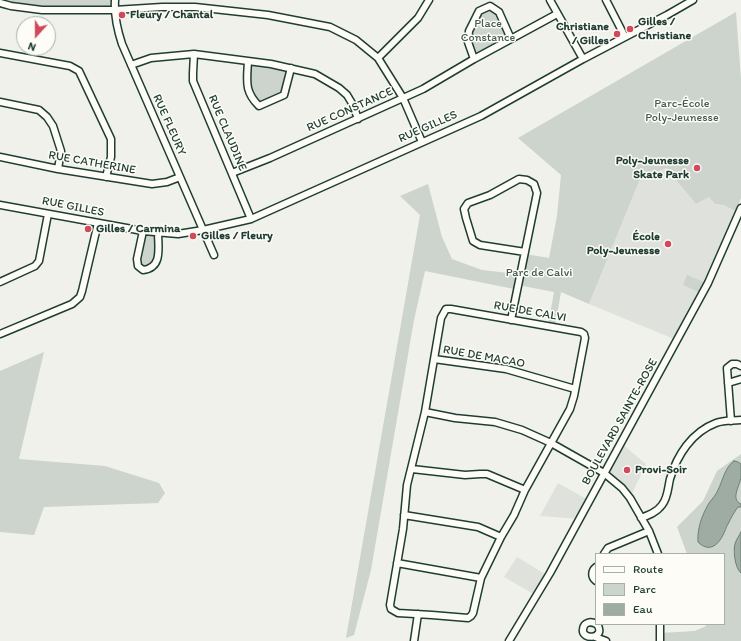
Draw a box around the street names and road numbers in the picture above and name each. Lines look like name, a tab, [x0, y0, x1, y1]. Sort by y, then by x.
street label: RUE CONSTANCE	[305, 85, 395, 135]
street label: RUE FLEURY	[149, 92, 189, 158]
street label: RUE CLAUDINE	[205, 93, 249, 173]
street label: RUE GILLES	[396, 108, 460, 146]
street label: RUE CATHERINE	[47, 148, 137, 178]
street label: RUE GILLES	[41, 194, 105, 220]
street label: RUE DE CALVI	[493, 299, 567, 325]
street label: RUE DE MACAO	[442, 343, 526, 371]
street label: BOULEVARD SAINTE-ROSE	[579, 356, 661, 488]

